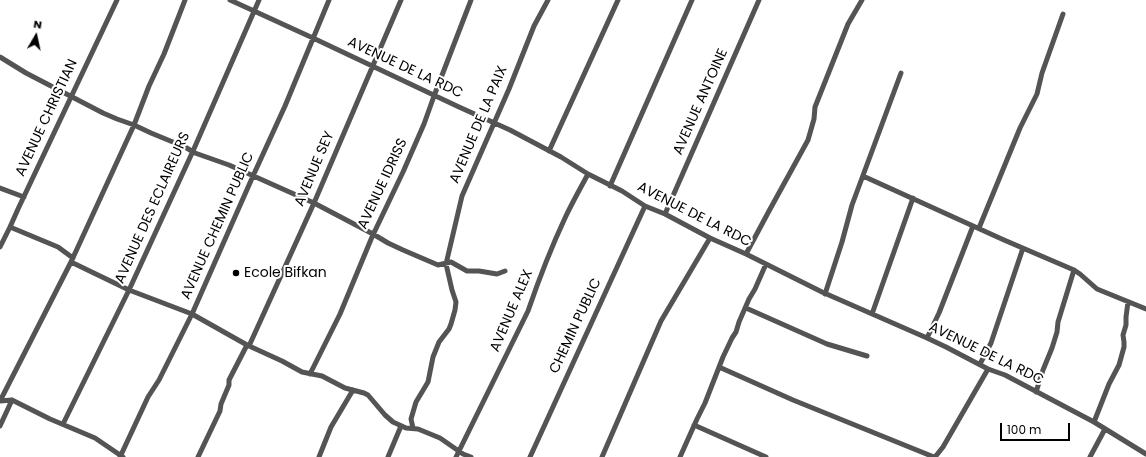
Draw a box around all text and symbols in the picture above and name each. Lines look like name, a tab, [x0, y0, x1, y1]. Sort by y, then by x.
north arrow	[16, 16, 56, 56]
text: N	[33, 16, 43, 33]
street label: AVENUE DE LA RDC	[345, 34, 465, 102]
street label: AVENUE ANTOINE	[670, 46, 732, 158]
street label: AVENUE CHRISTIAN	[12, 57, 82, 179]
street label: AVENUE DE LA PAIX	[447, 64, 511, 186]
street label: AVENUE SEY	[292, 129, 338, 209]
street label: AVENUE DES ECLAIREURS	[112, 130, 194, 286]
street label: AVENUE IDRISS	[355, 136, 411, 232]
street label: AVENUE CHEMIN PUBLIC	[178, 150, 258, 302]
street label: AVENUE DE LA RDC	[634, 179, 754, 251]
place label: Ecole Bifkan	[244, 265, 327, 281]
street label: AVENUE ALEX	[487, 267, 537, 355]
marker: Ecole Bifkan	[231, 268, 241, 278]
street label: CHEMIN PUBLIC	[547, 276, 605, 376]
street label: AVENUE DE LA RDC	[926, 319, 1046, 389]
scale bar	[1002, 415, 1072, 441]
text: 100 m	[1007, 421, 1041, 438]

